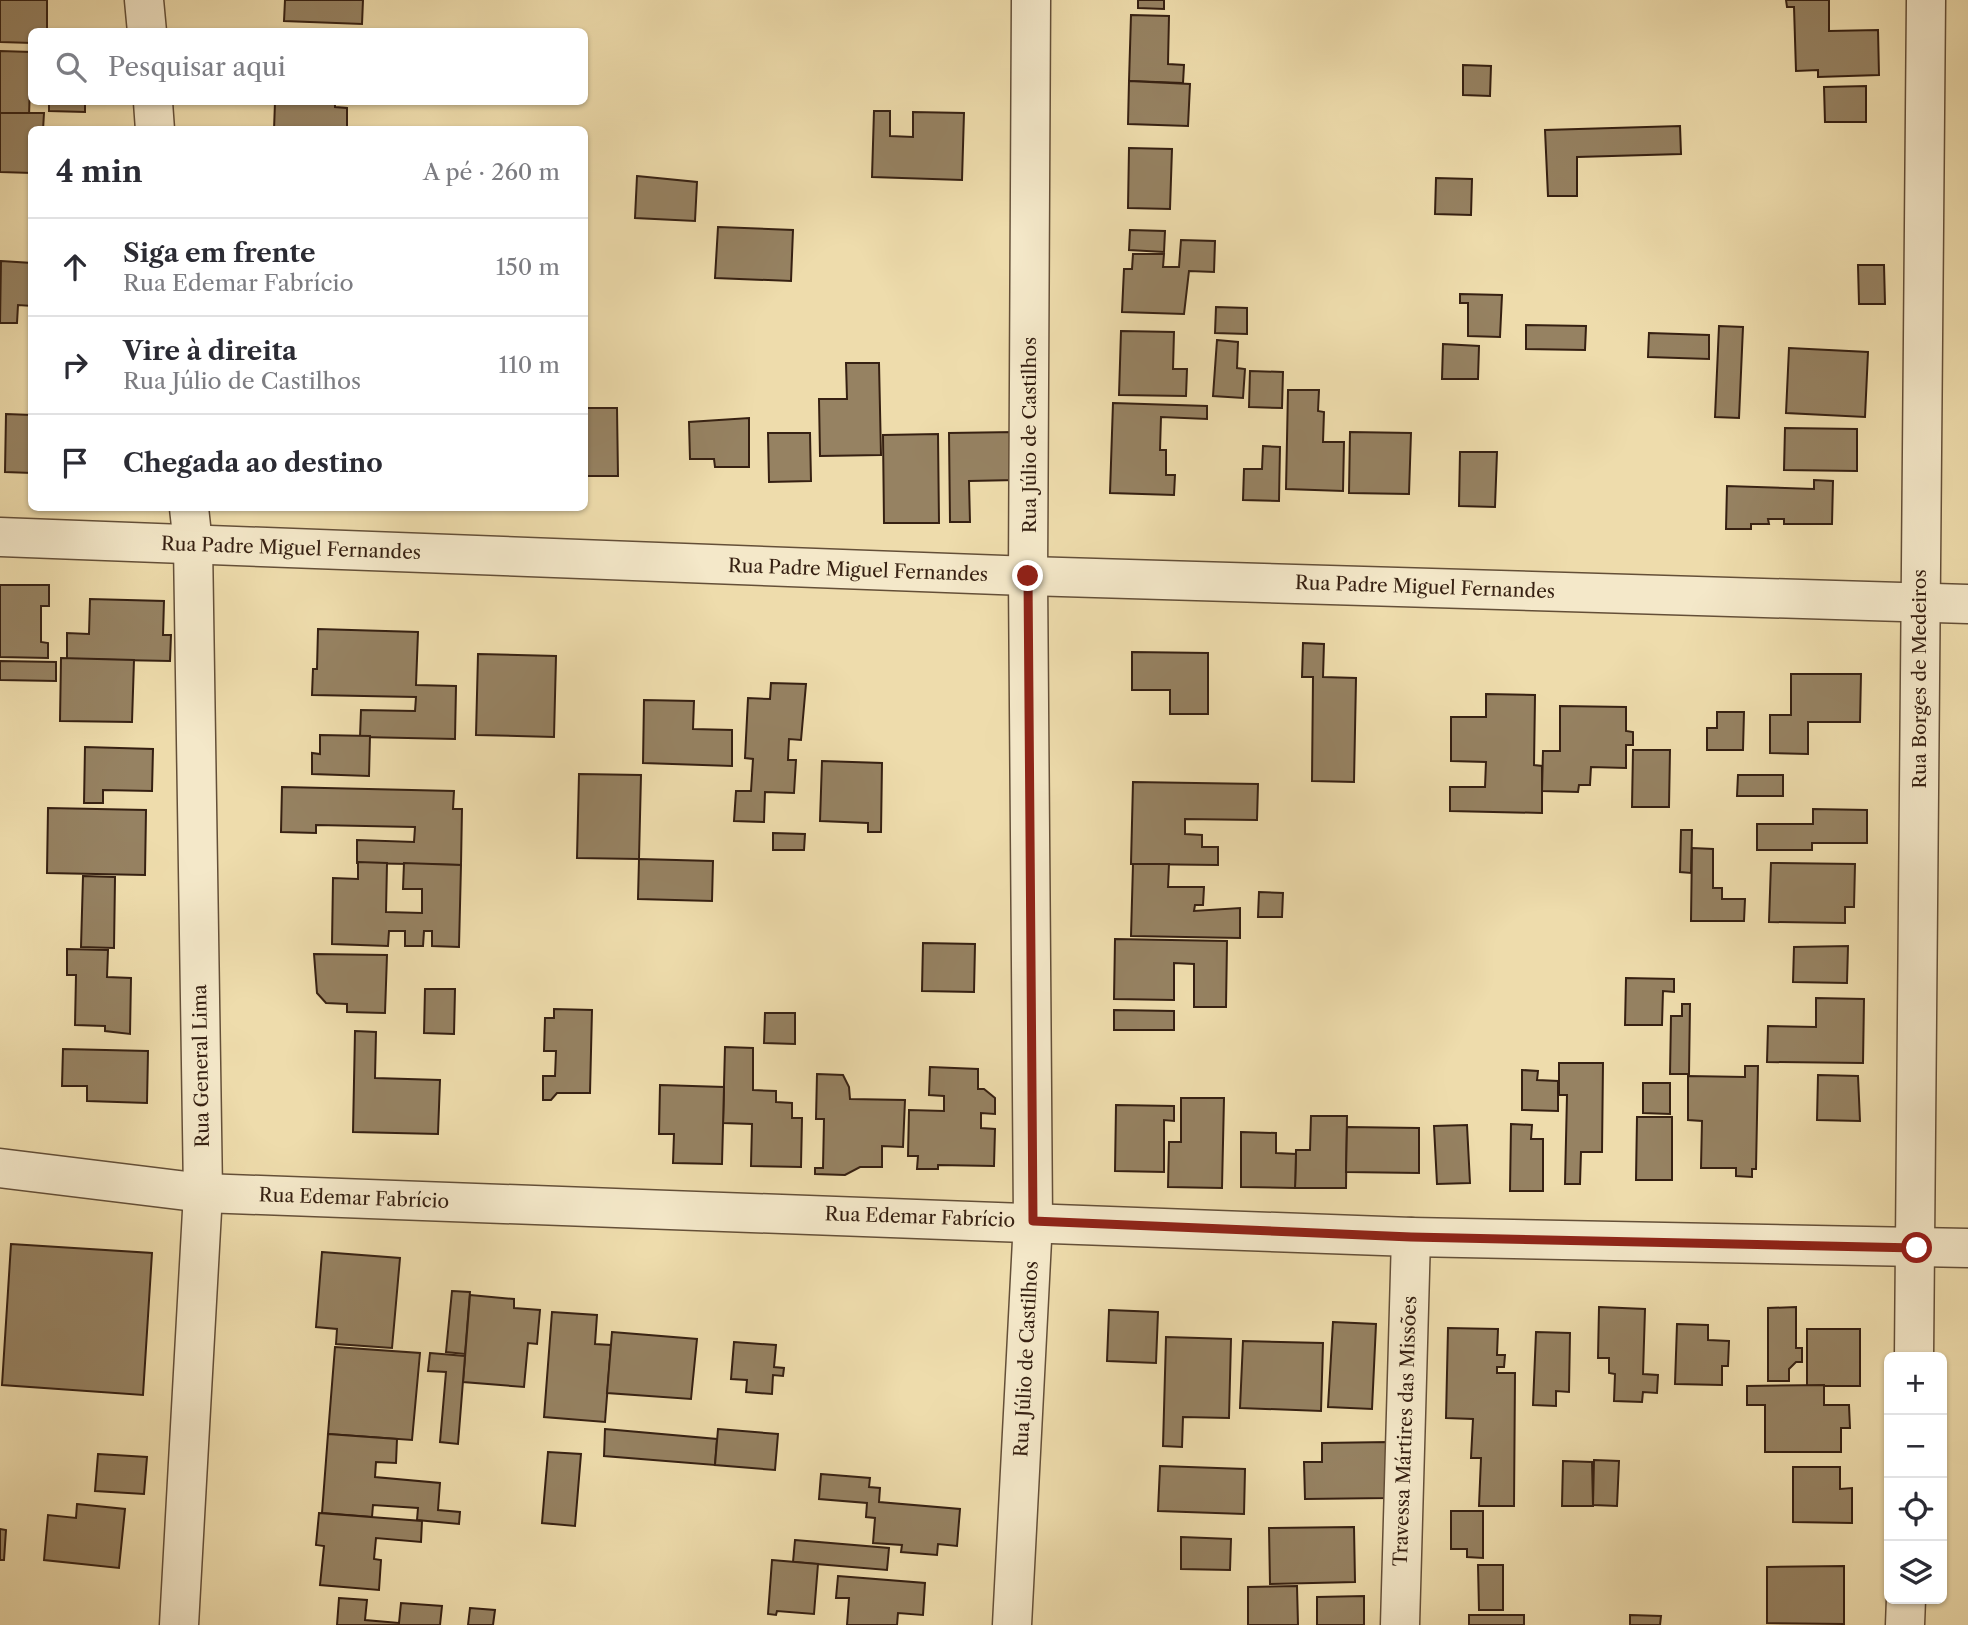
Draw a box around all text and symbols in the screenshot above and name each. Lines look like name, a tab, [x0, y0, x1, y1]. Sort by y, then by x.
search box	[28, 28, 588, 105]
icon: search	[52, 48, 90, 86]
text: Pesquisar aqui	[108, 51, 286, 83]
text: 4 min	[56, 153, 142, 190]
text: A pé · 260 m	[423, 158, 560, 186]
text: Siga em frente	[123, 237, 316, 269]
icon: ahead	[56, 248, 94, 286]
text: 150 m	[496, 253, 560, 281]
text: Rua Edemar Fabrício	[123, 269, 354, 297]
text: Vire à direita	[123, 335, 297, 367]
street label: Rua Júlio de Castilhos	[1018, 337, 1041, 533]
icon: right	[56, 346, 94, 384]
text: 110 m	[499, 351, 560, 379]
text: Rua Júlio de Castilhos	[123, 367, 361, 395]
icon: arrive	[56, 444, 94, 482]
text: Chegada ao destino	[123, 447, 383, 479]
street label: Rua Padre Miguel Fernandes	[161, 532, 421, 564]
street label: Rua Padre Miguel Fernandes	[728, 554, 988, 586]
route end	[1012, 560, 1043, 591]
street label: Rua Borges de Medeiros	[1908, 569, 1931, 789]
street label: Rua Padre Miguel Fernandes	[1295, 571, 1555, 603]
street label: Rua General Lima	[188, 984, 214, 1148]
street label: Rua Edemar Fabrício	[258, 1183, 450, 1213]
street label: Rua Edemar Fabrício	[824, 1202, 1016, 1232]
route start	[1901, 1232, 1932, 1263]
street label: Rua Júlio de Castilhos	[1009, 1260, 1043, 1458]
street label: Travessa Mártires das Missões	[1389, 1295, 1421, 1567]
map controls	[1884, 1352, 1947, 1604]
button: +	[1884, 1352, 1947, 1415]
button: −	[1884, 1415, 1947, 1478]
button: locate	[1884, 1478, 1947, 1541]
button: layers	[1884, 1541, 1947, 1604]

